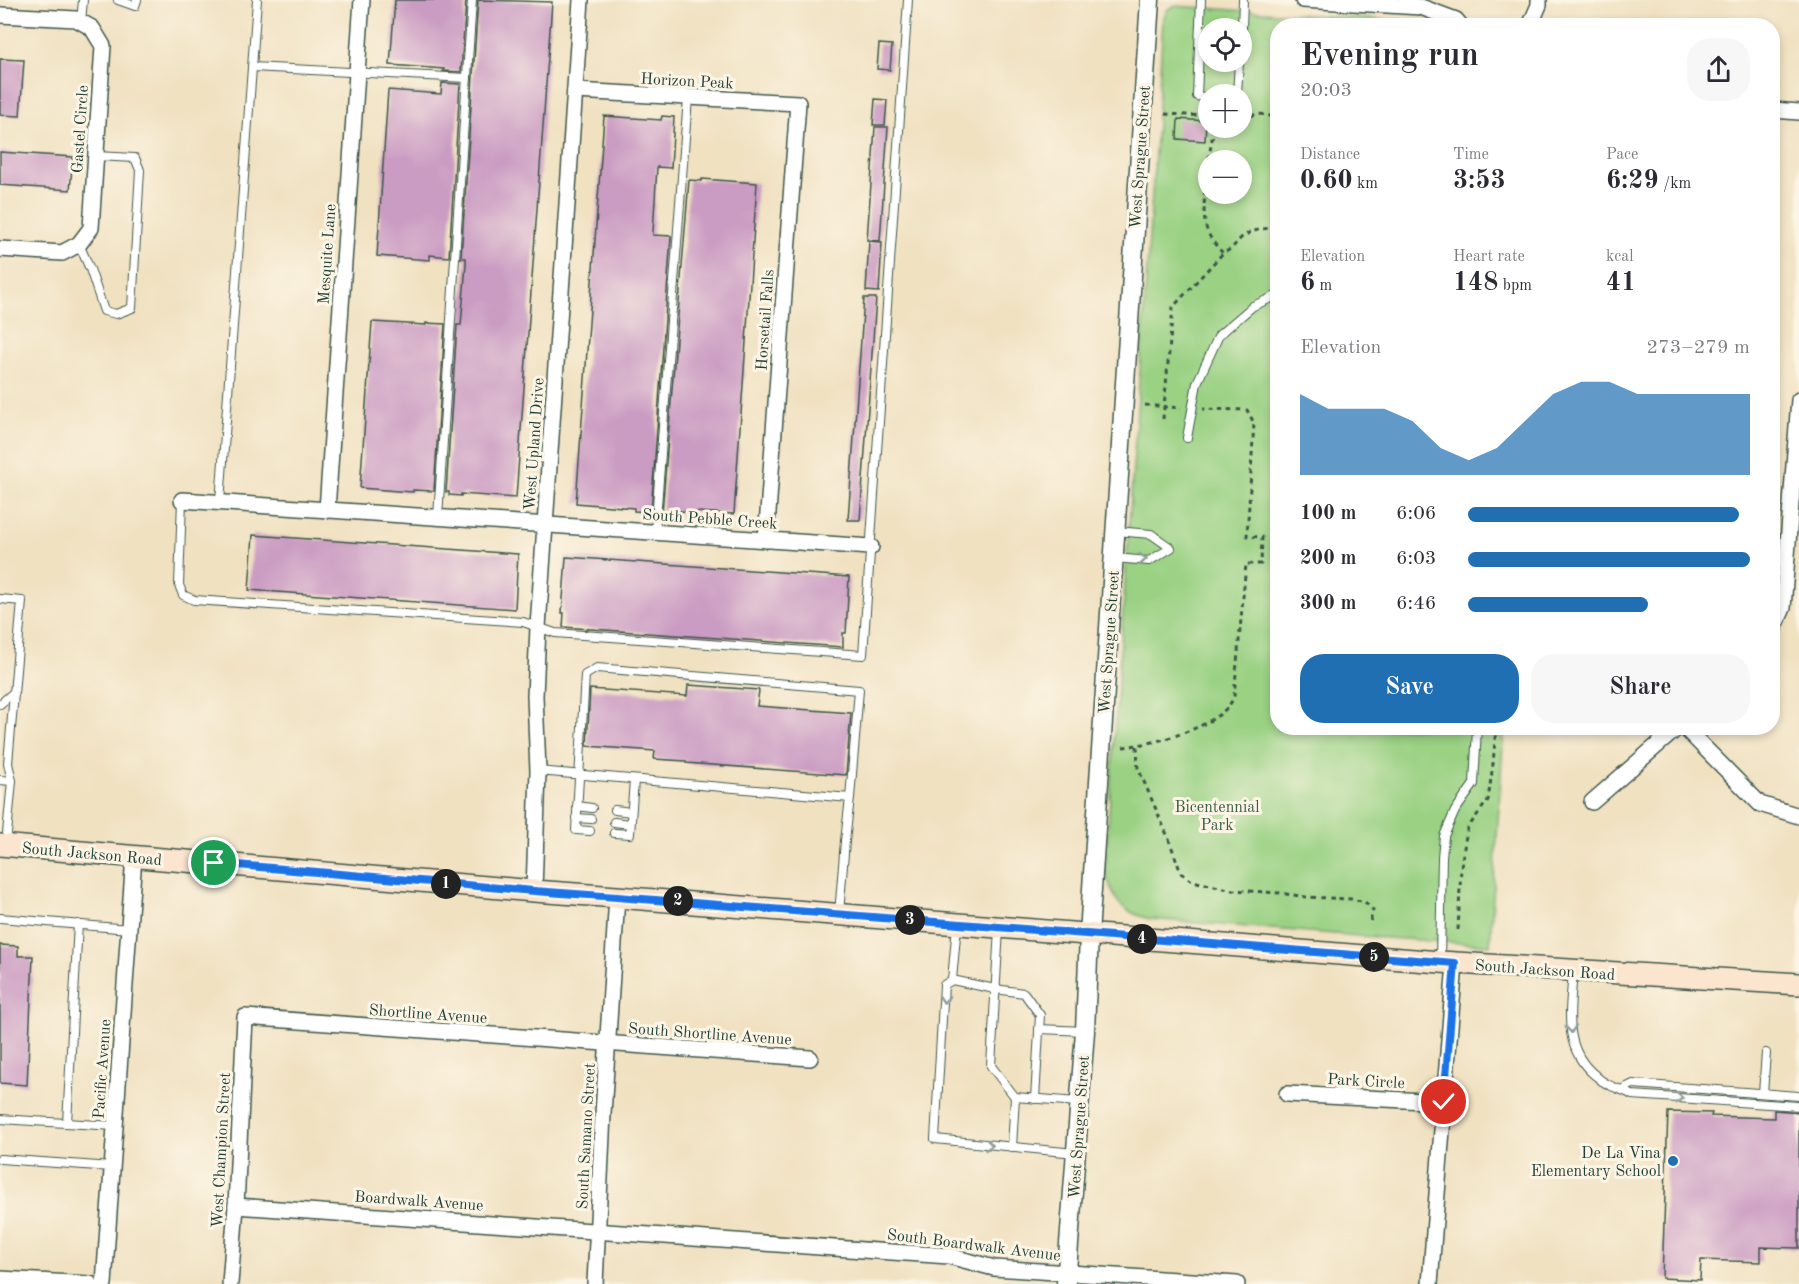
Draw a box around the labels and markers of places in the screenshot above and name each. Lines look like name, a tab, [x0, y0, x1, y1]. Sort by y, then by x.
pin	[188, 837, 239, 888]
pin: 1	[431, 869, 461, 899]
pin: 2	[663, 886, 693, 916]
pin: 3	[895, 905, 925, 935]
pin: 4	[1127, 924, 1157, 954]
pin: 5	[1359, 942, 1389, 972]
pin	[1418, 1076, 1469, 1127]
place label: De La Vina Elementary School	[1531, 1146, 1661, 1180]
marker: De La Vina Elementary School	[1666, 1154, 1680, 1168]

